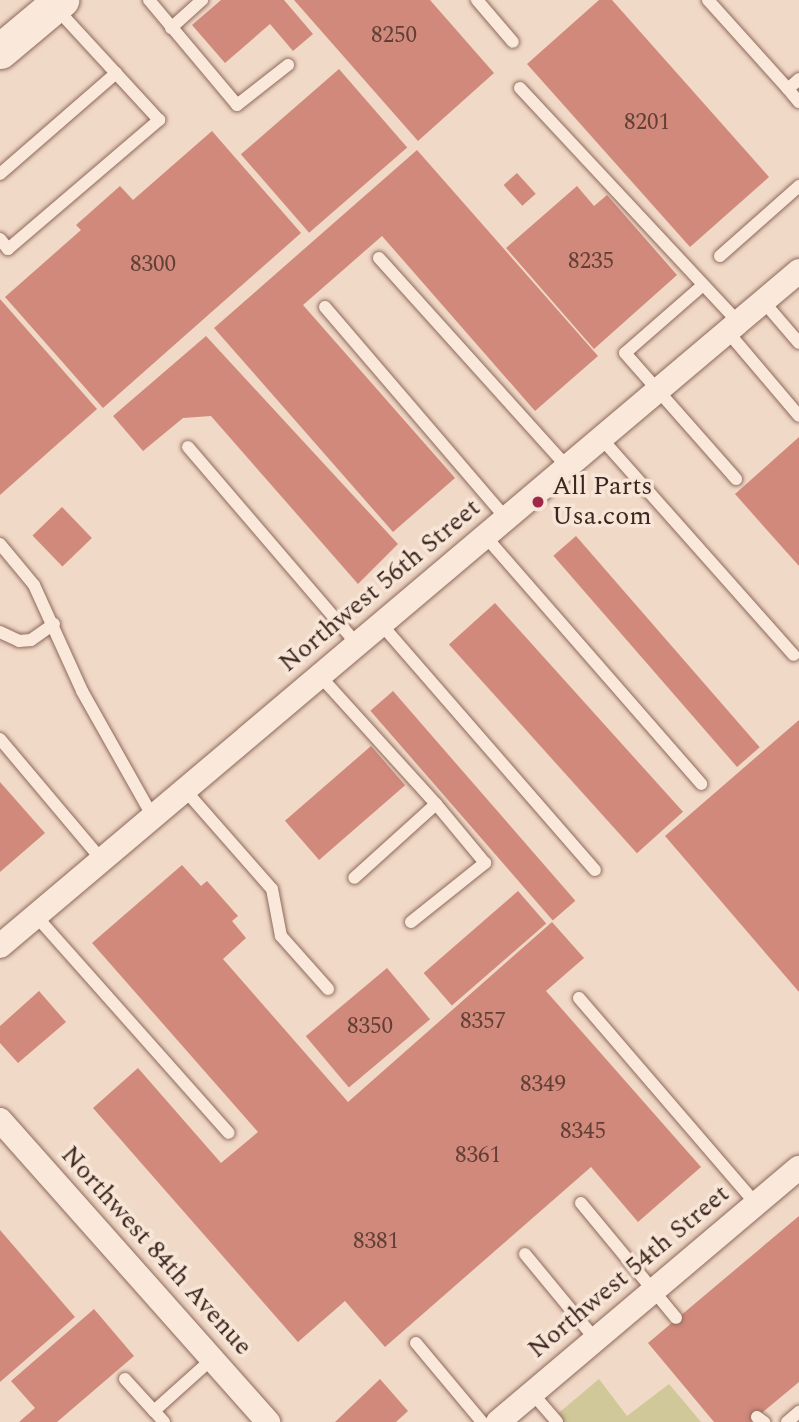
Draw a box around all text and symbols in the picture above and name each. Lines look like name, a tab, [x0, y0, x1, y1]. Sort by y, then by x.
house number: 8250	[371, 22, 417, 50]
house number: 8201	[624, 109, 670, 137]
house number: 8235	[568, 248, 614, 276]
house number: 8300	[130, 251, 176, 279]
place label: All Parts Usa.com	[552, 471, 653, 532]
street label: Northwest 56th Street	[273, 493, 487, 679]
marker: All Parts Usa.com	[530, 494, 546, 510]
house number: 8357	[460, 1008, 506, 1036]
house number: 8350	[347, 1013, 393, 1041]
house number: 8349	[520, 1071, 566, 1099]
house number: 8345	[560, 1118, 606, 1146]
street label: Northwest 84th Avenue	[54, 1140, 258, 1362]
house number: 8361	[455, 1142, 501, 1170]
street label: Northwest 54th Street	[522, 1179, 736, 1365]
house number: 8381	[353, 1228, 399, 1256]

